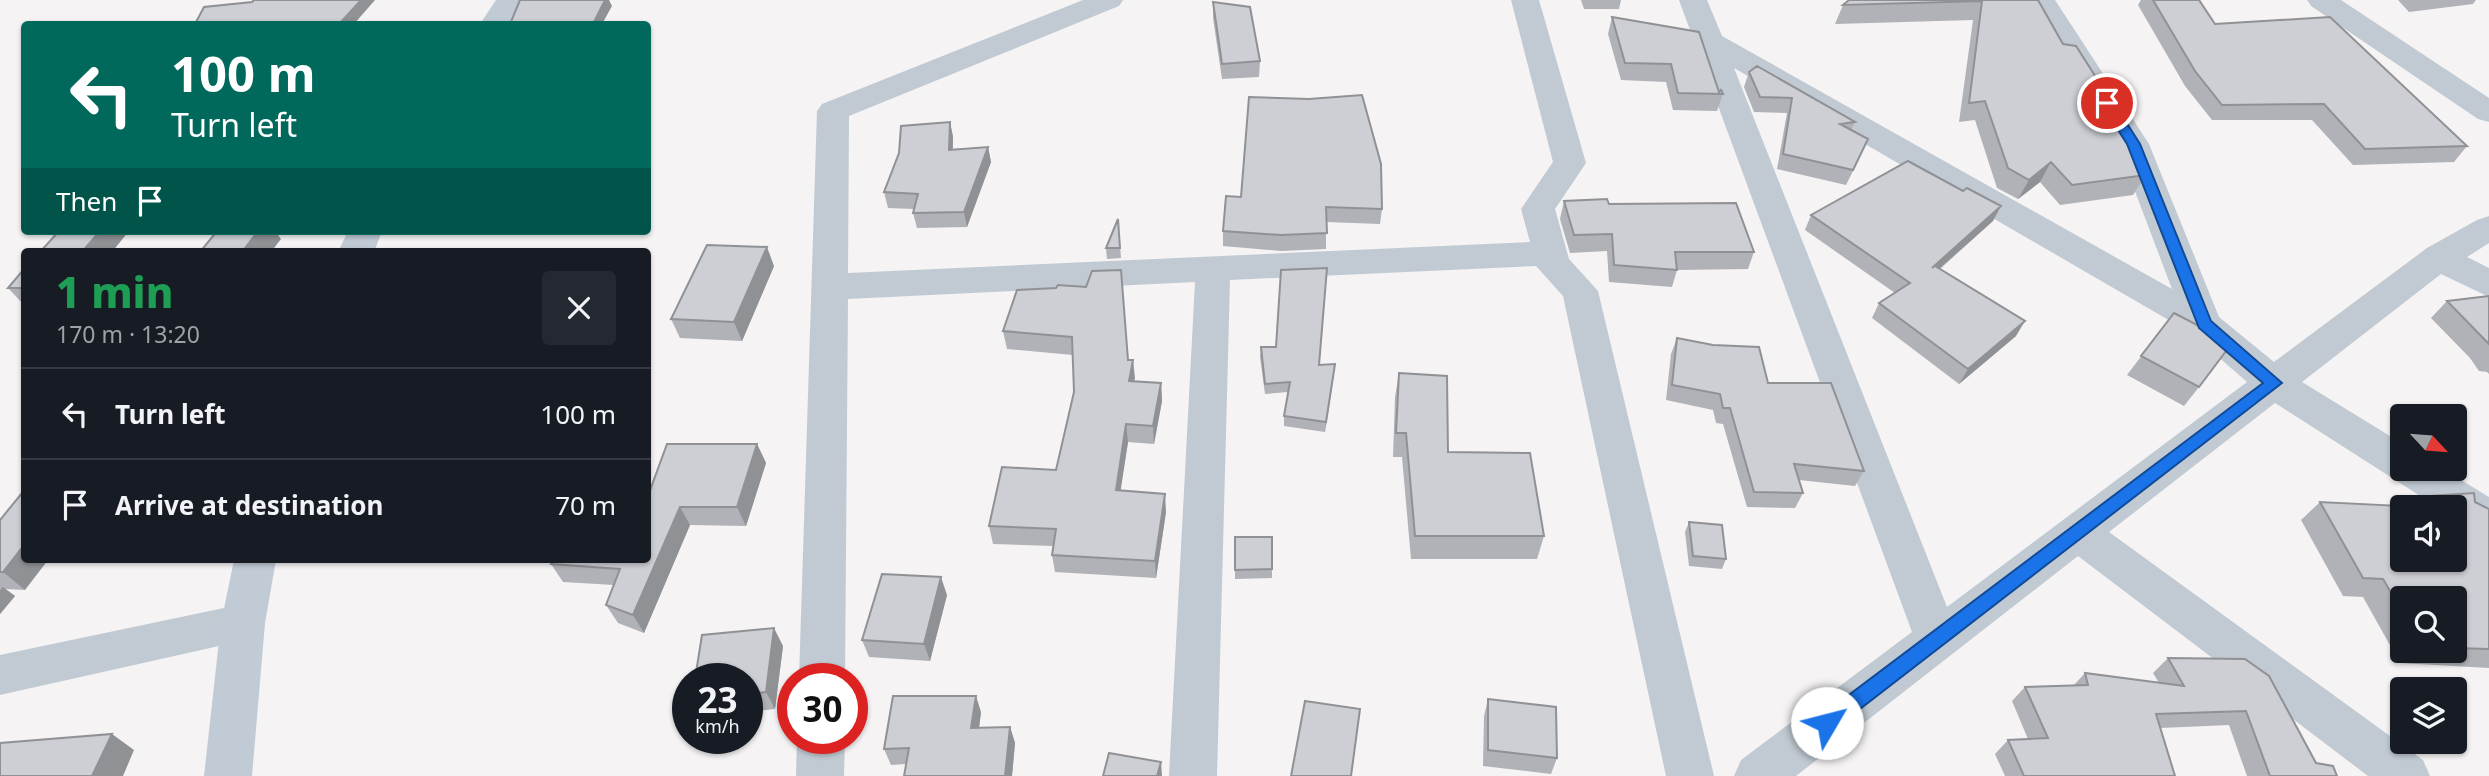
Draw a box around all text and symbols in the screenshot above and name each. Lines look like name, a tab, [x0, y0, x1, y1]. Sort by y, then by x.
text: 100 m	[171, 40, 316, 106]
icon: left	[56, 49, 147, 140]
pin	[2077, 73, 2137, 133]
icon: arrive	[2088, 84, 2126, 122]
text: Turn left	[171, 103, 297, 146]
icon: arrive	[131, 182, 169, 220]
text: Then	[56, 183, 117, 219]
text: 1 min	[56, 263, 173, 320]
button: close	[542, 271, 616, 345]
text: 170 m · 13:20	[56, 318, 200, 350]
icon: left	[56, 395, 94, 433]
text: Turn left	[115, 396, 226, 432]
text: 100 m	[540, 396, 616, 432]
north arrow	[2390, 404, 2468, 481]
map controls	[2390, 404, 2467, 754]
icon: arrive	[56, 486, 94, 524]
text: Arrive at destination	[115, 487, 384, 523]
text: 70 m	[555, 487, 616, 523]
button: sound	[2390, 495, 2467, 572]
button: search	[2390, 586, 2467, 663]
speed limit sign: 30	[777, 663, 868, 754]
text: 23	[697, 676, 738, 723]
button: layers	[2390, 677, 2467, 754]
position arrow	[1790, 686, 1864, 760]
text: km/h	[695, 714, 740, 738]

